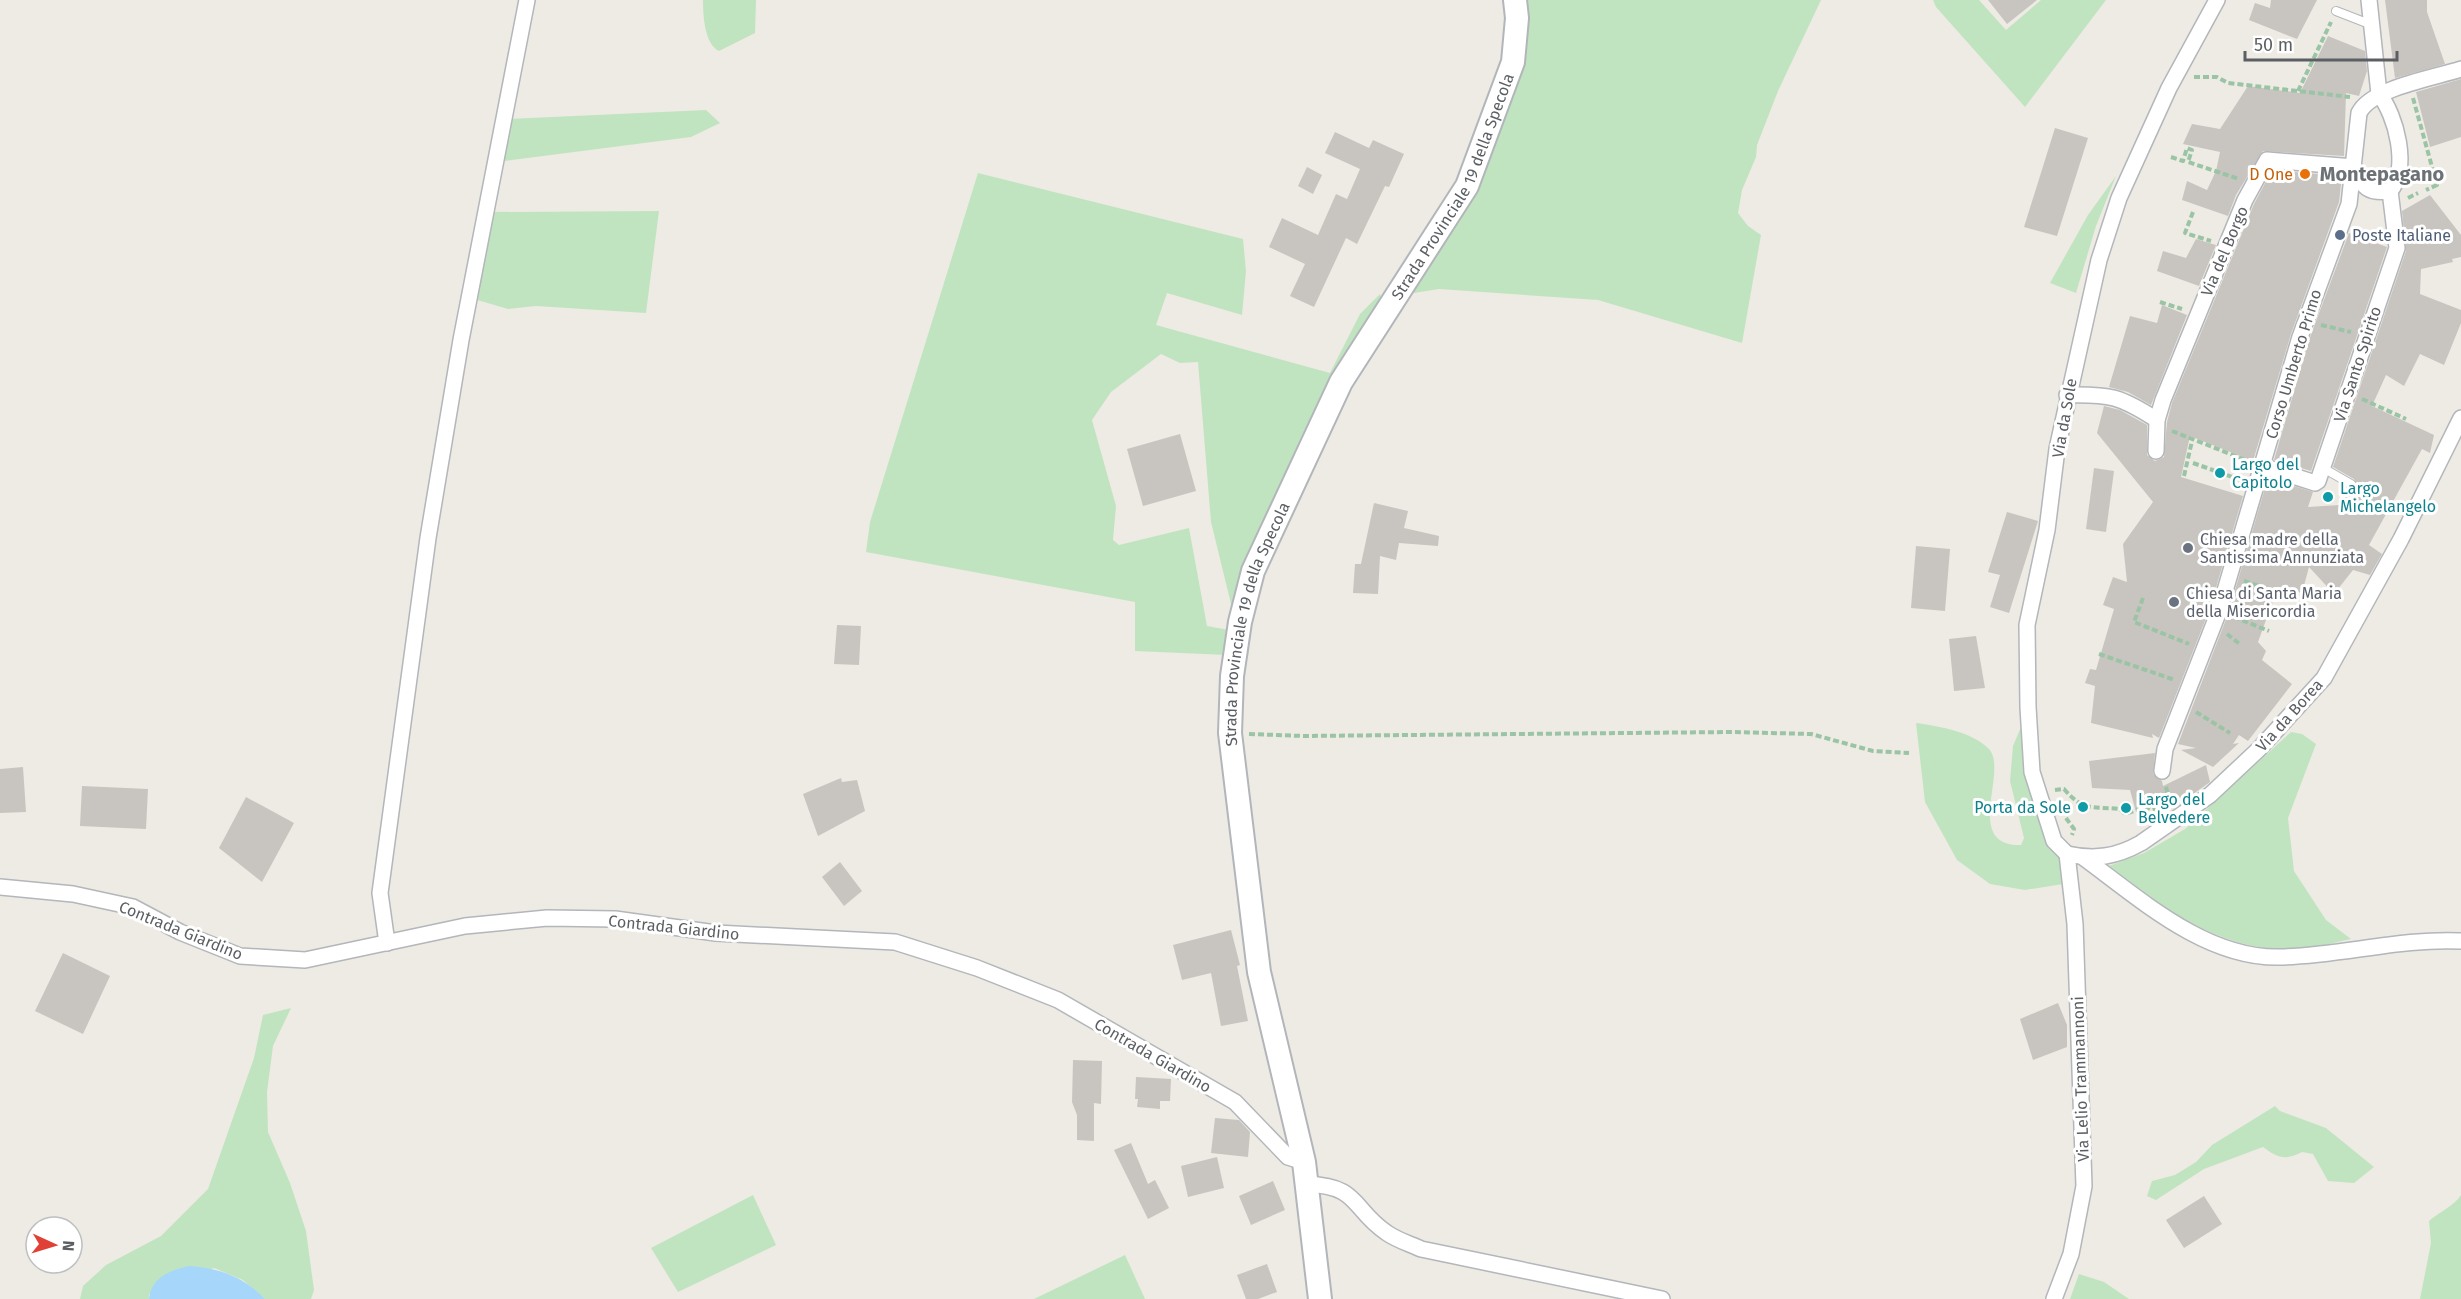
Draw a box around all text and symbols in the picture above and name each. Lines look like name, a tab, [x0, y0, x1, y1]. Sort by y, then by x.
scale bar	[2245, 24, 2396, 62]
text: 50 m	[2254, 34, 2293, 56]
street label: Strada Provinciale 19 della Specola	[1388, 71, 1518, 303]
district label: Montepagano	[2320, 162, 2445, 186]
place label: D One	[2249, 165, 2293, 184]
marker: D One	[2298, 167, 2312, 181]
street label: Via del Borgo	[2197, 203, 2252, 299]
place label: Poste Italiane	[2352, 226, 2451, 245]
marker: Poste Italiane	[2333, 228, 2347, 242]
street label: Corso Umberto Primo	[2262, 287, 2325, 441]
street label: Via Santo Spirito	[2330, 304, 2385, 424]
street label: Via da Sole	[2048, 377, 2081, 459]
place label: Largo del Capitolo	[2232, 455, 2299, 492]
marker: Largo del Capitolo	[2213, 466, 2227, 480]
place label: Largo Michelangelo	[2340, 479, 2436, 516]
marker: Largo Michelangelo	[2321, 490, 2335, 504]
street label: Strada Provinciale 19 della Specola	[1221, 499, 1294, 747]
place label: Chiesa madre della Santissima Annunziata	[2200, 530, 2364, 567]
marker: Chiesa madre della Santissima Annunziata	[2181, 541, 2195, 555]
place label: Chiesa di Santa Maria della Misericordia	[2186, 584, 2342, 621]
marker: Chiesa di Santa Maria della Misericordia	[2167, 595, 2181, 609]
street label: Via da Borea	[2252, 675, 2327, 755]
place label: Largo del Belvedere	[2138, 790, 2210, 827]
place label: Porta da Sole	[1974, 798, 2071, 817]
marker: Porta da Sole	[2076, 800, 2090, 814]
marker: Largo del Belvedere	[2119, 801, 2133, 815]
street label: Contrada Giardino	[116, 897, 245, 964]
street label: Contrada Giardino	[607, 911, 740, 944]
street label: Via Lelio Trammannoni	[2068, 996, 2093, 1162]
street label: Contrada Giardino	[1091, 1014, 1215, 1097]
north arrow	[24, 1215, 84, 1275]
text: N	[59, 1240, 78, 1252]

